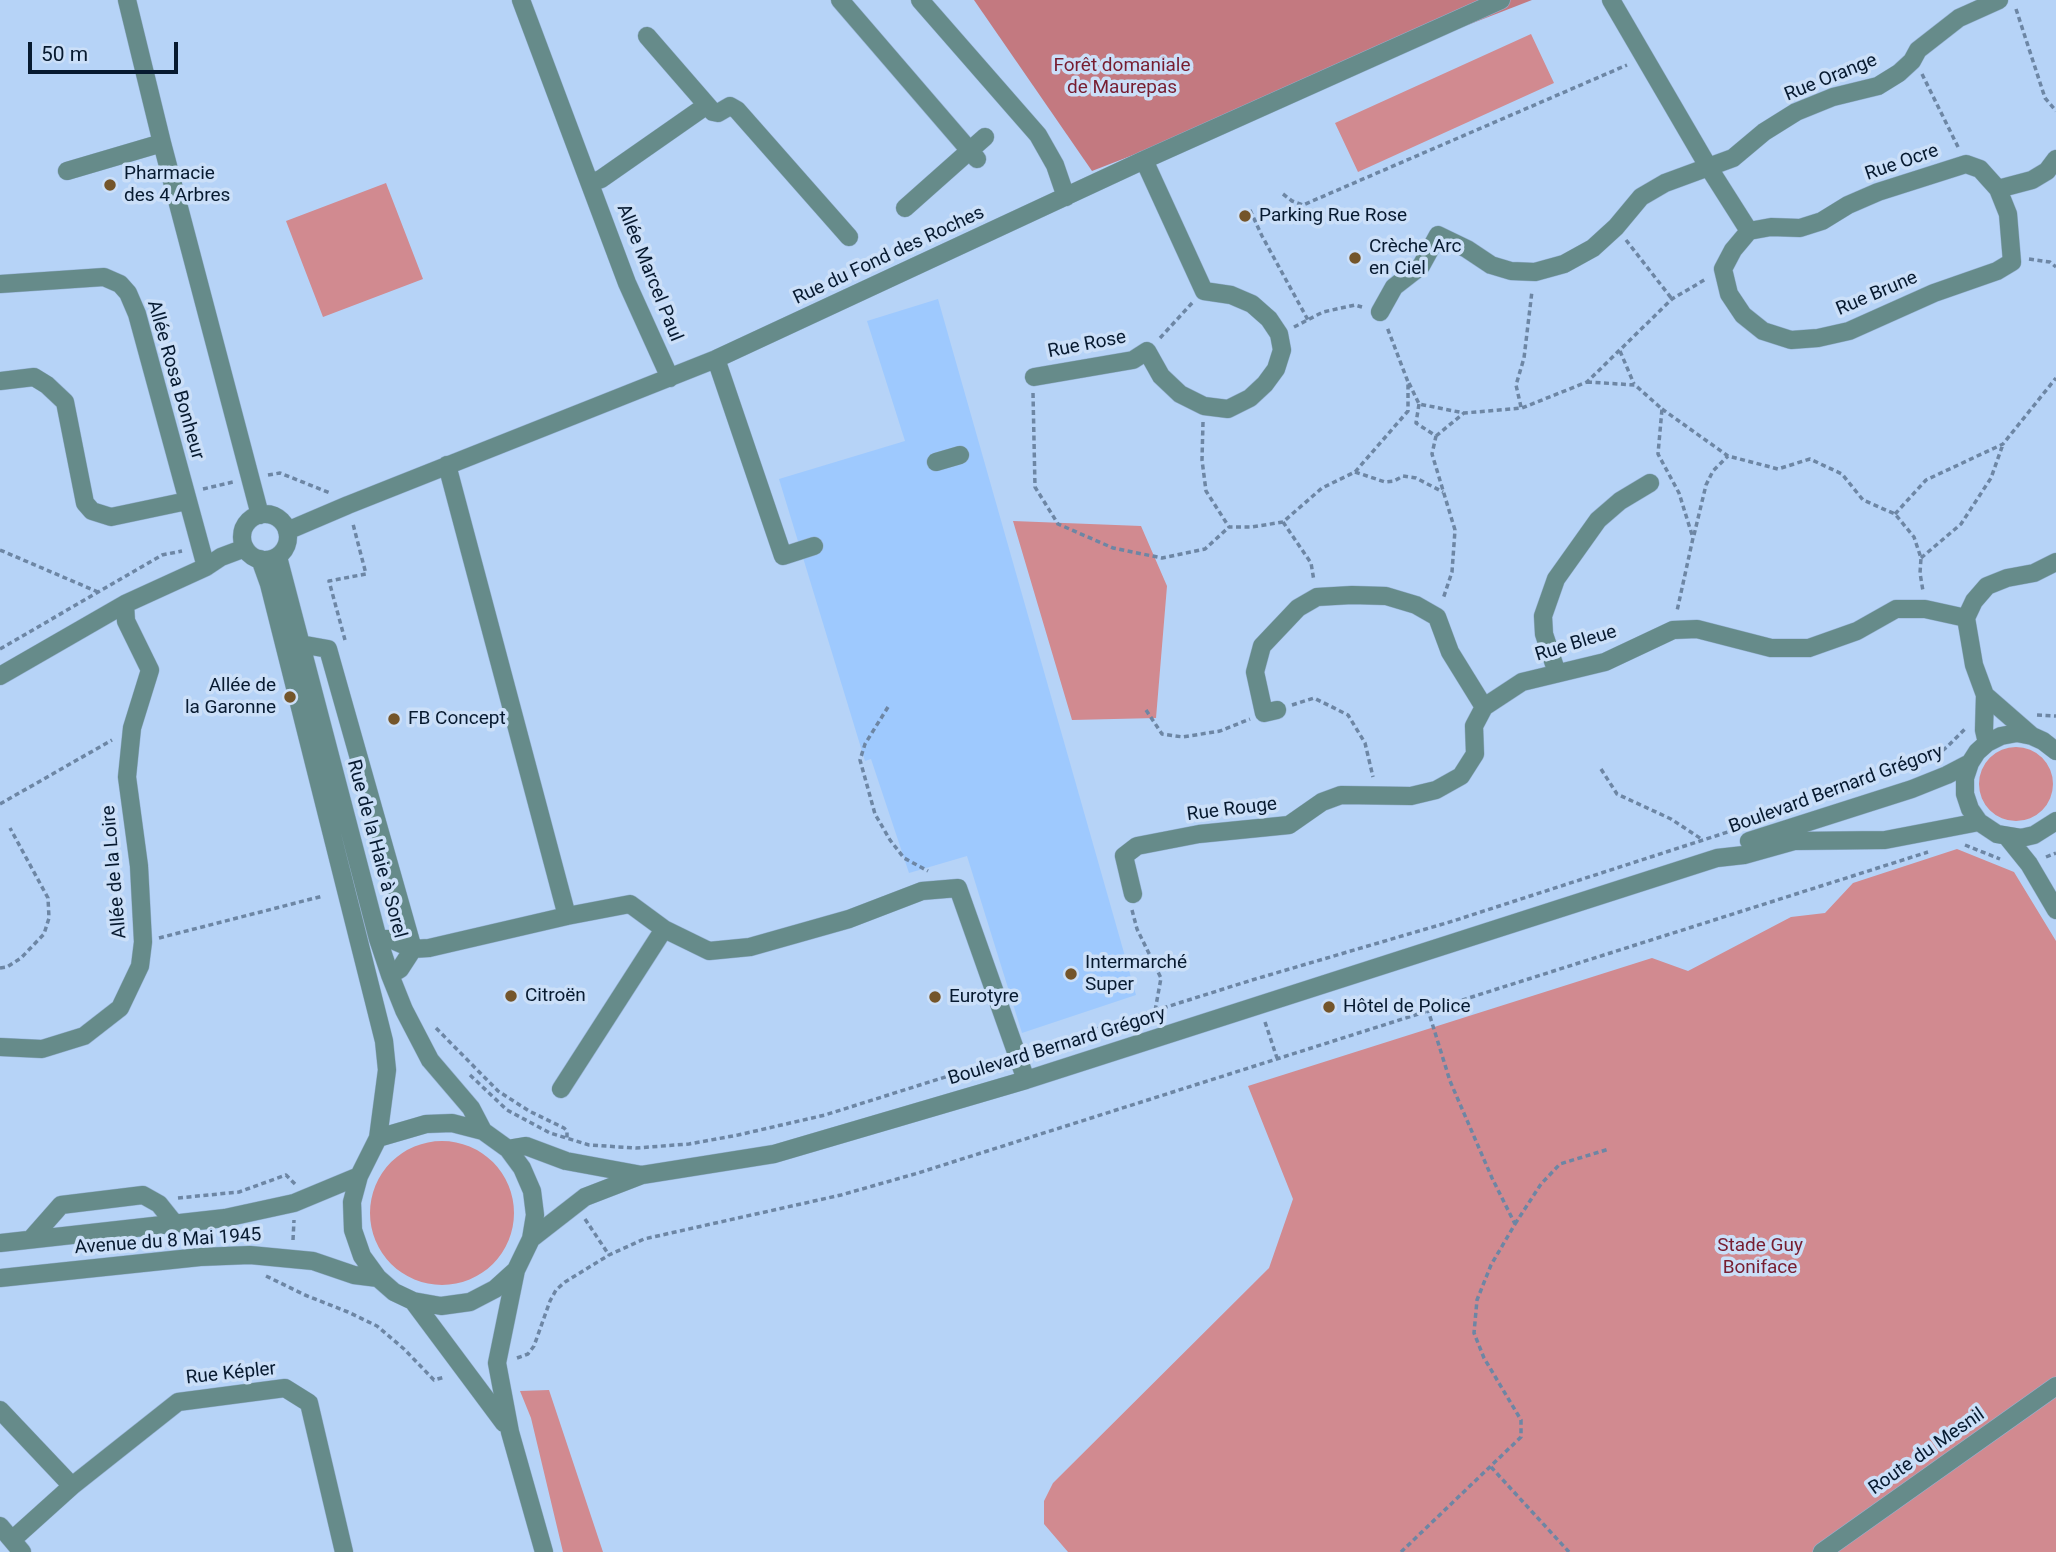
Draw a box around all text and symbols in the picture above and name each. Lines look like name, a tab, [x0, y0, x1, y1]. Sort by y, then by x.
scale bar	[32, 28, 182, 72]
text: 50 m	[41, 42, 88, 66]
street label: Rue Orange	[1781, 49, 1881, 107]
park label: Forêt domaniale de Maurepas	[1053, 55, 1191, 99]
street label: Rue Ocre	[1862, 140, 1942, 186]
place label: Pharmacie des 4 Arbres	[124, 163, 230, 207]
marker: Pharmacie des 4 Arbres	[102, 177, 118, 193]
street label: Allée Marcel Paul	[611, 201, 687, 345]
street label: Rue du Fond des Roches	[790, 202, 988, 310]
place label: Parking Rue Rose	[1259, 205, 1407, 227]
marker: Parking Rue Rose	[1237, 208, 1253, 224]
place label: Crèche Arc en Ciel	[1369, 236, 1462, 280]
marker: Crèche Arc en Ciel	[1347, 250, 1363, 266]
street label: Rue Brune	[1833, 267, 1921, 321]
street label: Allée Rosa Bonheur	[141, 298, 209, 462]
street label: Rue Rose	[1046, 326, 1128, 364]
street label: Rue Bleue	[1532, 621, 1620, 667]
place label: Allée de la Garonne	[185, 675, 276, 719]
marker: Allée de la Garonne	[282, 689, 298, 705]
place label: FB Concept	[408, 708, 506, 730]
marker: FB Concept	[386, 711, 402, 727]
street label: Boulevard Bernard Grégory	[1726, 741, 1946, 839]
street label: Rue de la Haie à Sorel	[341, 757, 411, 941]
street label: Rue Rouge	[1186, 793, 1278, 827]
street label: Allée de la Loire	[98, 804, 132, 940]
place label: Intermarché Super	[1085, 952, 1187, 996]
marker: Intermarché Super	[1063, 966, 1079, 982]
place label: Citroën	[525, 985, 586, 1007]
place label: Eurotyre	[949, 986, 1019, 1008]
marker: Citroën	[503, 988, 519, 1004]
marker: Eurotyre	[927, 989, 943, 1005]
place label: Hôtel de Police	[1343, 996, 1470, 1018]
marker: Hôtel de Police	[1321, 999, 1337, 1015]
street label: Boulevard Bernard Grégory	[946, 1003, 1168, 1091]
street label: Avenue du 8 Mai 1945	[74, 1224, 262, 1260]
park label: Stade Guy Boniface	[1717, 1235, 1803, 1279]
street label: Rue Képler	[185, 1358, 277, 1390]
street label: Route du Mesnil	[1865, 1404, 1989, 1500]

